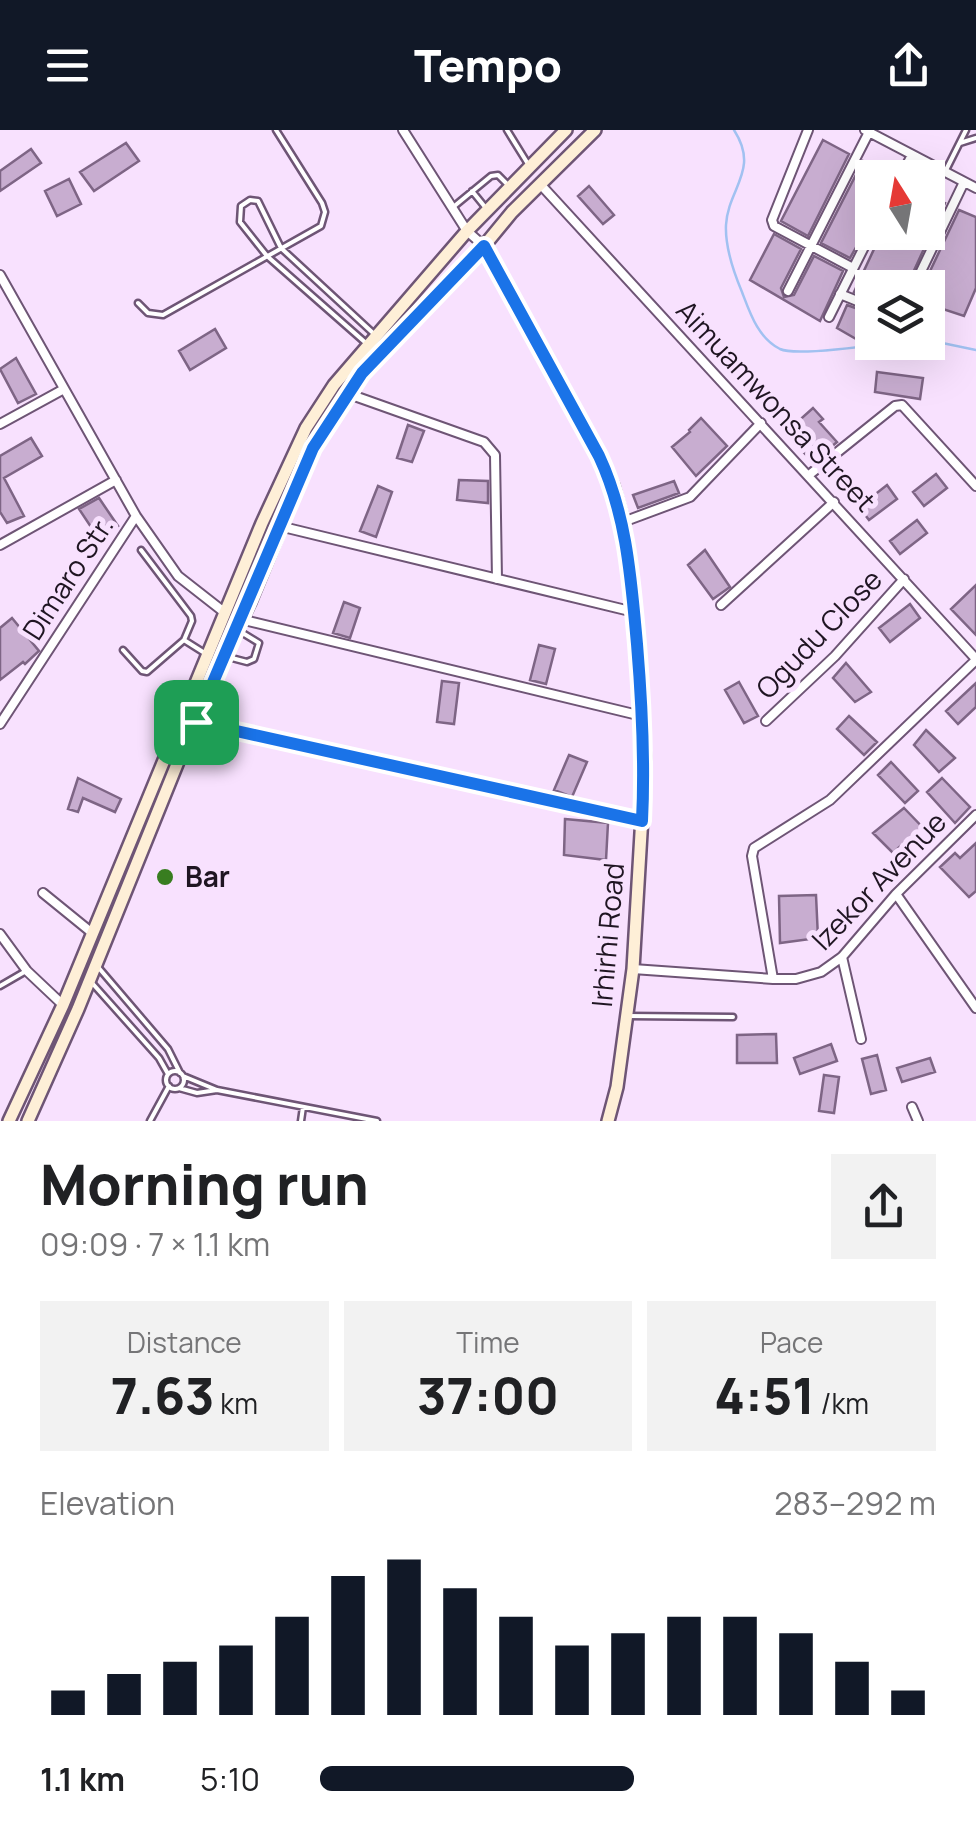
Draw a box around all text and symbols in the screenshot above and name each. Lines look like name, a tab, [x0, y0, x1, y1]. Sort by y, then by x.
text: Tempo	[414, 34, 562, 96]
icon: menu	[40, 38, 95, 93]
icon: share	[881, 38, 936, 93]
north arrow	[855, 160, 945, 250]
map controls	[855, 160, 945, 360]
button: layers	[855, 270, 945, 360]
street label: Aimuamwonsa Street	[669, 291, 885, 519]
street label: Dimaro Str.	[13, 508, 121, 647]
street label: Ogudu Close	[747, 560, 890, 706]
pin	[154, 680, 239, 765]
icon: arrive	[169, 695, 224, 750]
street label: Izekor Avenue	[803, 803, 954, 958]
place label: Bar	[185, 857, 230, 895]
street label: Irhirhi Road	[582, 861, 632, 1009]
marker: Bar	[154, 866, 176, 888]
text: Morning run	[40, 1146, 369, 1222]
button: share	[831, 1154, 936, 1259]
text: 09:09 · 7 × 1.1 km	[40, 1222, 270, 1266]
text: Distance	[127, 1323, 242, 1361]
text: Time	[456, 1323, 520, 1361]
text: Pace	[760, 1323, 823, 1361]
text: 7.63	[111, 1361, 215, 1429]
text: 37:00	[417, 1361, 559, 1429]
text: 4:51	[714, 1361, 815, 1429]
text: km	[215, 1384, 258, 1422]
text: /km	[815, 1384, 869, 1422]
text: Elevation	[40, 1481, 175, 1525]
text: 283–292 m	[774, 1481, 936, 1525]
text: 1.1 km	[40, 1757, 125, 1801]
text: 5:10	[200, 1757, 260, 1801]

